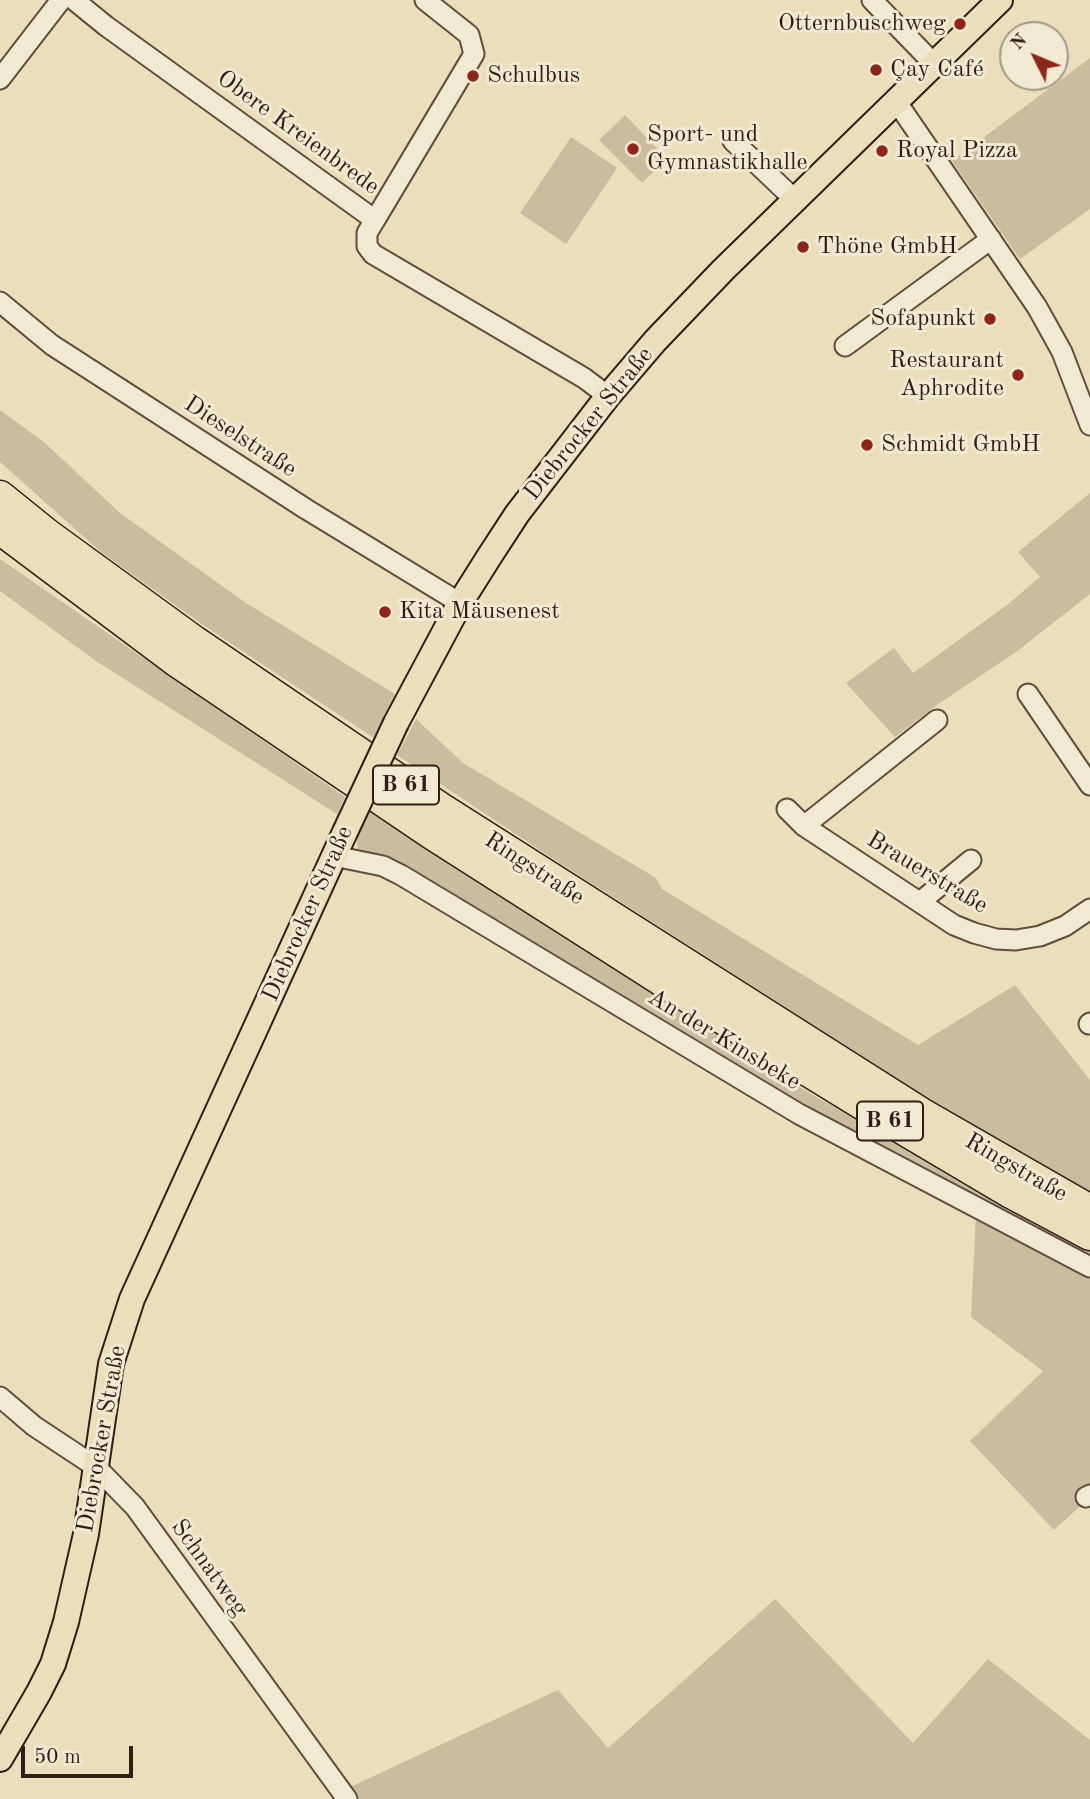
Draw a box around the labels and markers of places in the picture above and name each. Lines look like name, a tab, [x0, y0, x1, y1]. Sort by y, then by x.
place label: Otternbuschweg	[778, 10, 946, 38]
marker: Otternbuschweg	[952, 16, 968, 32]
place label: Çay Café	[890, 56, 984, 84]
place label: Schulbus	[487, 62, 580, 90]
marker: Çay Café	[868, 62, 884, 78]
marker: Schulbus	[465, 68, 481, 84]
place label: Sport- und Gymnastikhalle	[647, 121, 808, 177]
place label: Royal Pizza	[896, 137, 1018, 165]
marker: Sport- und Gymnastikhalle	[625, 141, 641, 157]
marker: Royal Pizza	[874, 143, 890, 159]
place label: Thöne GmbH	[817, 233, 957, 261]
marker: Thöne GmbH	[795, 239, 811, 255]
place label: Sofapunkt	[870, 305, 976, 333]
marker: Sofapunkt	[982, 311, 998, 327]
place label: Restaurant Aphrodite	[889, 347, 1004, 403]
marker: Restaurant Aphrodite	[1010, 367, 1026, 383]
place label: Schmidt GmbH	[881, 431, 1040, 459]
marker: Schmidt GmbH	[859, 437, 875, 453]
place label: Kita Mäusenest	[399, 598, 560, 626]
marker: Kita Mäusenest	[377, 604, 393, 620]

